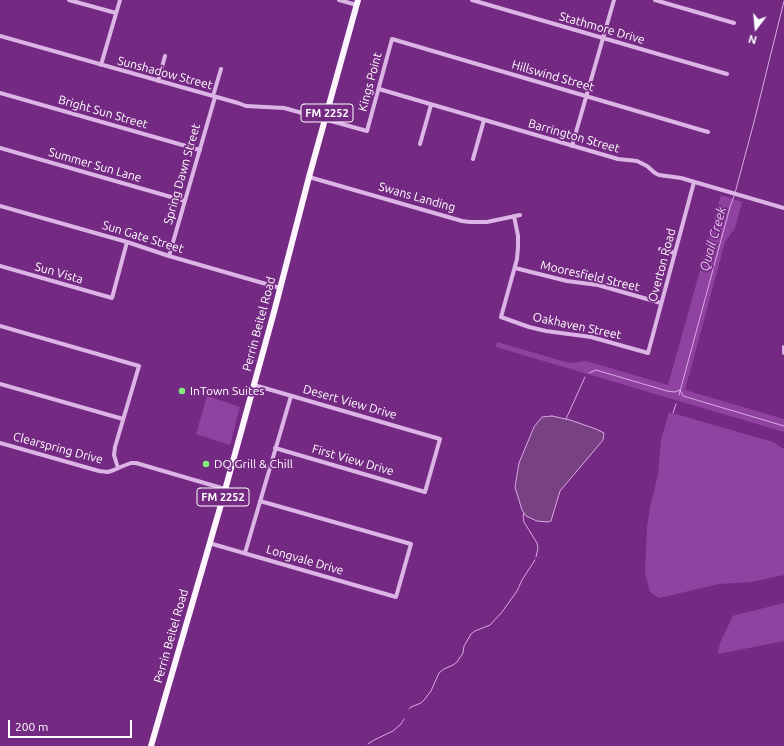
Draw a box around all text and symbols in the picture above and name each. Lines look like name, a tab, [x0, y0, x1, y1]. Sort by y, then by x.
north arrow	[736, 8, 776, 48]
street label: Stathmore Drive	[558, 9, 646, 47]
text: N	[747, 33, 758, 46]
street label: Kings Point	[355, 51, 385, 113]
street label: Sunshadow Street	[116, 53, 214, 93]
street label: Hillswind Street	[510, 57, 596, 95]
street label: Bright Sun Street	[57, 92, 149, 132]
road number: FM 2252	[301, 104, 353, 122]
street label: Barrington Street	[527, 116, 621, 156]
street label: Spring Dawn Street	[161, 122, 203, 226]
street label: Summer Sun Lane	[47, 145, 143, 185]
street label: Swans Landing	[377, 179, 457, 215]
water label: Quail Creek	[696, 205, 730, 273]
street label: Sun Gate Street	[101, 218, 185, 256]
street label: Overton Road	[645, 227, 679, 303]
street label: Mooresfield Street	[539, 258, 641, 294]
street label: Sun Vista	[33, 259, 85, 287]
street label: Perrin Beitel Road	[239, 275, 279, 373]
street label: Oakhaven Street	[531, 310, 623, 342]
street label: Desert View Drive	[301, 382, 399, 422]
place label: InTown Suites	[190, 384, 265, 398]
marker: InTown Suites	[177, 386, 187, 396]
street label: Clearspring Drive	[12, 429, 104, 467]
street label: First View Drive	[310, 441, 396, 479]
place label: DQ Grill & Chill	[214, 457, 293, 471]
marker: DQ Grill & Chill	[201, 459, 211, 469]
road number: FM 2252	[197, 488, 249, 506]
street label: Longvale Drive	[265, 542, 345, 578]
street label: Perrin Beitel Road	[151, 587, 191, 685]
scale bar	[10, 712, 134, 738]
text: 200 m	[15, 720, 48, 733]

